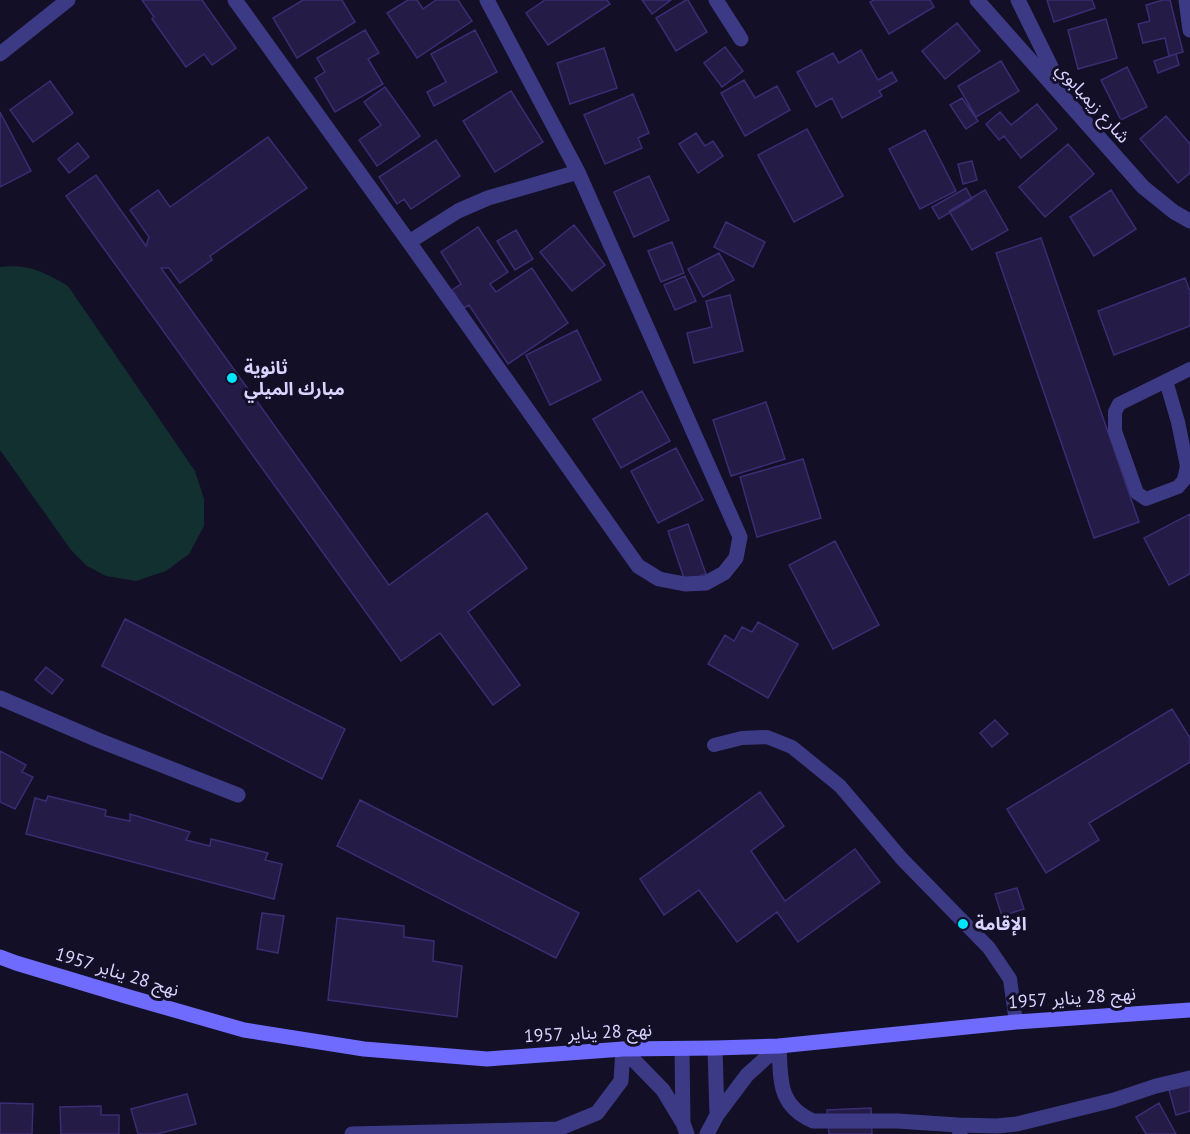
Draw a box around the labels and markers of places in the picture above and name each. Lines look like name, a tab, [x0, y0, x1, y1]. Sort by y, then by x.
place label: ثانوية مبارك الميلي	[244, 356, 345, 403]
marker: ثانوية مبارك الميلي	[225, 371, 239, 385]
place label: الإقامة	[975, 912, 1027, 936]
marker: الإقامة	[956, 917, 970, 931]

